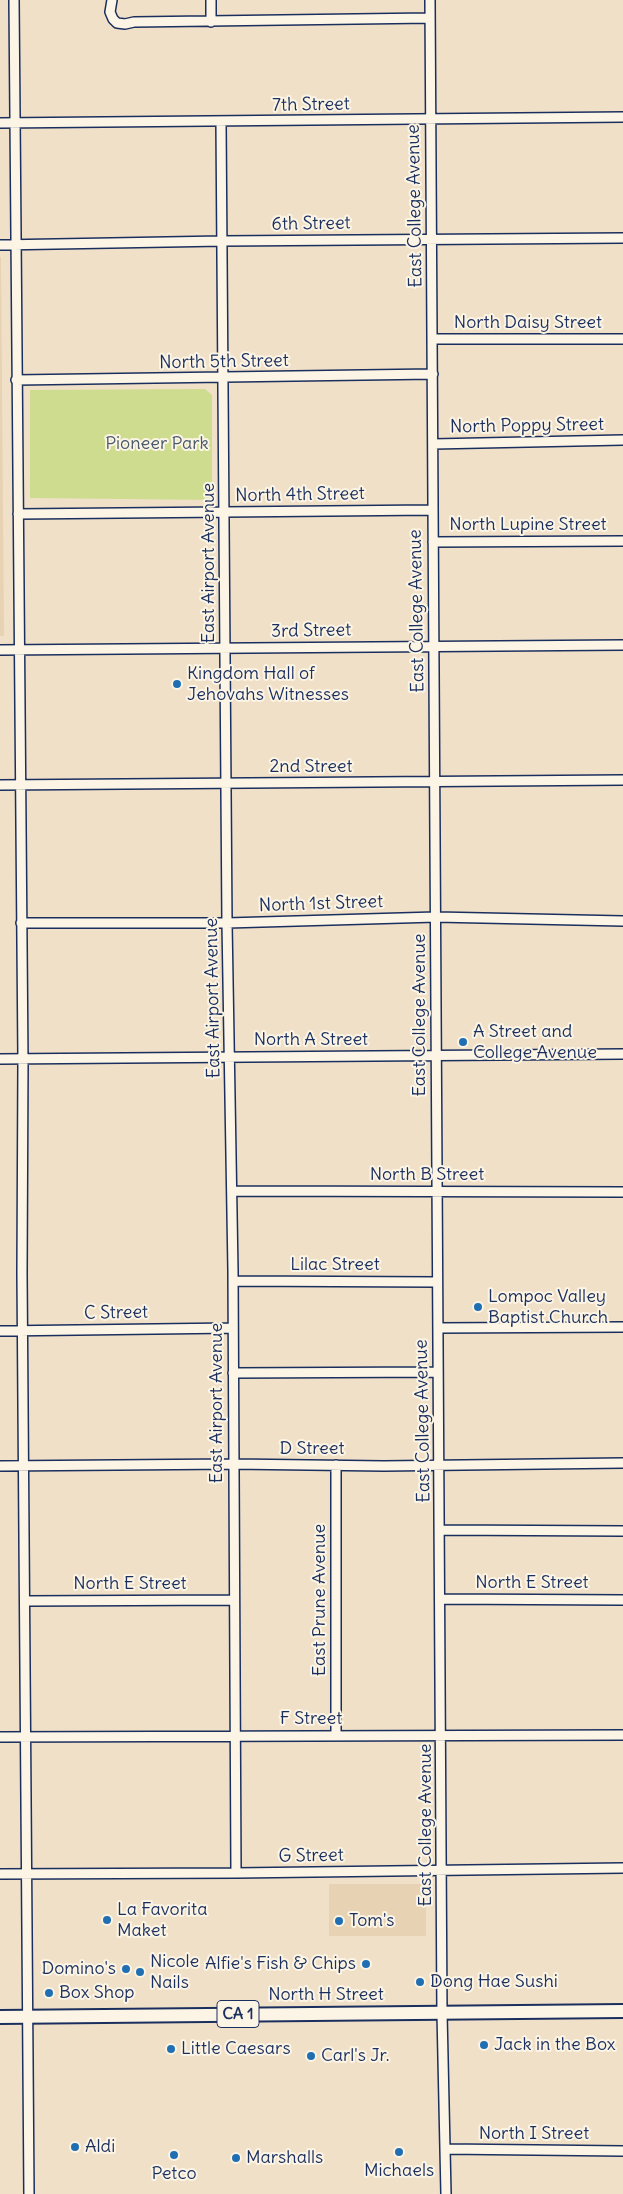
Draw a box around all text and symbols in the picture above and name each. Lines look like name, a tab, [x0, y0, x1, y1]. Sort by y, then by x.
street label: 7th Street	[272, 94, 350, 116]
street label: East College Avenue	[403, 124, 427, 288]
street label: 6th Street	[271, 213, 351, 235]
street label: North Daisy Street	[454, 312, 602, 334]
street label: North 5th Street	[159, 350, 289, 374]
street label: North Poppy Street	[450, 414, 604, 438]
park label: Pioneer Park	[105, 433, 209, 455]
street label: East Airport Avenue	[198, 483, 220, 643]
street label: North 4th Street	[235, 483, 365, 507]
street label: North Lupine Street	[449, 514, 607, 536]
street label: East College Avenue	[405, 529, 429, 693]
street label: 3rd Street	[271, 620, 351, 642]
place label: Kingdom Hall of Jehovahs Witnesses	[187, 663, 349, 706]
marker: Kingdom Hall of Jehovahs Witnesses	[171, 678, 183, 690]
street label: 2nd Street	[269, 756, 353, 778]
street label: North 1st Street	[259, 891, 383, 917]
street label: East Airport Avenue	[201, 918, 225, 1078]
street label: East College Avenue	[409, 933, 431, 1097]
place label: A Street and College Avenue	[473, 1021, 597, 1064]
street label: North A Street	[254, 1029, 368, 1051]
marker: A Street and College Avenue	[457, 1036, 469, 1048]
street label: North B Street	[370, 1164, 484, 1186]
street label: Lilac Street	[290, 1254, 380, 1276]
place label: Lompoc Valley Baptist Church	[488, 1286, 608, 1328]
marker: Lompoc Valley Baptist Church	[472, 1301, 484, 1313]
street label: C Street	[84, 1302, 148, 1324]
street label: East Airport Avenue	[206, 1323, 228, 1483]
street label: East College Avenue	[411, 1339, 435, 1503]
street label: D Street	[279, 1438, 345, 1460]
street label: East Prune Avenue	[309, 1524, 331, 1676]
street label: North E Street	[475, 1572, 589, 1594]
street label: North E Street	[73, 1573, 187, 1595]
street label: F Street	[280, 1708, 342, 1730]
street label: East College Avenue	[415, 1743, 437, 1907]
street label: G Street	[278, 1845, 344, 1867]
place label: La Favorita Maket	[117, 1899, 207, 1942]
place label: Tom's	[349, 1910, 395, 1932]
marker: La Favorita Maket	[101, 1914, 113, 1926]
marker: Tom's	[333, 1915, 345, 1927]
place label: Nicole Nails	[150, 1951, 199, 1994]
place label: Alfie's Fish & Chips	[205, 1953, 356, 1975]
place label: Domino's	[41, 1958, 116, 1980]
marker: Alfie's Fish & Chips	[360, 1958, 372, 1970]
marker: Domino's	[120, 1963, 132, 1975]
marker: Nicole Nails	[134, 1966, 146, 1978]
place label: Dong Hae Sushi	[430, 1971, 558, 1993]
marker: Dong Hae Sushi	[414, 1976, 426, 1988]
place label: Box Shop	[59, 1982, 135, 2004]
street label: North H Street	[268, 1984, 384, 2006]
marker: Box Shop	[43, 1987, 55, 1999]
road number: CA 1	[217, 2000, 259, 2028]
place label: Jack in the Box	[494, 2034, 616, 2056]
place label: Little Caesars	[181, 2038, 291, 2060]
marker: Jack in the Box	[478, 2039, 490, 2051]
marker: Little Caesars	[165, 2043, 177, 2055]
place label: Carl's Jr.	[321, 2045, 389, 2067]
marker: Carl's Jr.	[305, 2050, 317, 2062]
street label: North I Street	[479, 2123, 589, 2145]
place label: Aldi	[85, 2136, 115, 2158]
marker: Aldi	[69, 2141, 81, 2153]
marker: Michaels	[393, 2146, 405, 2158]
place label: Marshalls	[246, 2147, 323, 2169]
marker: Petco	[168, 2149, 180, 2161]
marker: Marshalls	[230, 2152, 242, 2164]
place label: Michaels	[364, 2160, 434, 2182]
place label: Petco	[151, 2163, 197, 2185]

